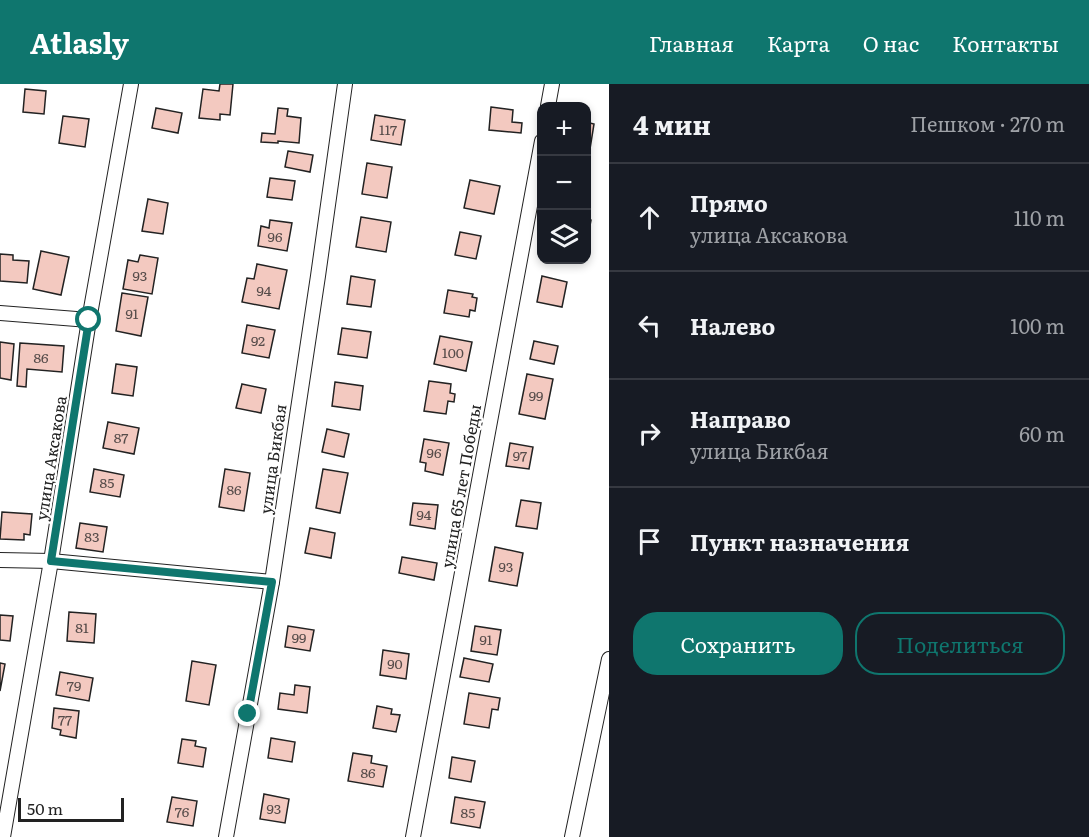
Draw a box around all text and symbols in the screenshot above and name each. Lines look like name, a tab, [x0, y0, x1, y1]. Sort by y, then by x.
text: Atlasly	[30, 21, 129, 63]
text: Главная	[649, 27, 734, 58]
text: Карта	[767, 27, 830, 58]
text: О нас	[863, 27, 919, 58]
text: Контакты	[952, 27, 1059, 58]
map controls	[537, 102, 591, 264]
button: +	[537, 102, 591, 156]
text: 4 мин	[633, 104, 711, 143]
text: Пешком · 270 m	[910, 108, 1065, 138]
house number: 117	[379, 119, 397, 139]
button: −	[537, 156, 591, 210]
text: Прямо	[690, 186, 768, 219]
icon: ahead	[633, 201, 666, 234]
text: 110 m	[1014, 202, 1065, 232]
button: layers	[537, 210, 591, 264]
text: улица Аксакова	[690, 219, 848, 249]
house number: 96	[268, 226, 283, 246]
house number: 93	[133, 265, 147, 285]
house number: 94	[256, 280, 272, 300]
house number: 91	[125, 303, 139, 323]
route start	[75, 306, 101, 332]
icon: left	[633, 309, 666, 342]
text: Налево	[690, 309, 775, 342]
text: 100 m	[1010, 310, 1065, 340]
house number: 92	[251, 330, 265, 350]
house number: 100	[442, 342, 464, 362]
house number: 86	[33, 347, 49, 367]
house number: 99	[529, 385, 543, 405]
street label: улица Аксакова	[28, 393, 72, 522]
street label: улица Бикбая	[252, 402, 292, 515]
street label: улица 65 лет Победы	[434, 402, 486, 570]
text: Направо	[690, 402, 791, 435]
icon: right	[633, 417, 666, 450]
text: 60 m	[1019, 418, 1065, 448]
house number: 87	[114, 427, 128, 447]
text: улица Бикбая	[690, 435, 828, 465]
house number: 96	[427, 442, 442, 462]
house number: 97	[513, 445, 527, 465]
house number: 85	[100, 472, 114, 492]
house number: 86	[226, 479, 242, 499]
house number: 94	[416, 504, 432, 524]
icon: arrive	[633, 525, 666, 558]
text: Пункт назначения	[690, 525, 909, 558]
house number: 83	[84, 526, 100, 546]
house number: 93	[499, 556, 513, 576]
button: Сохранить	[633, 612, 843, 675]
button: Поделиться	[855, 612, 1065, 675]
house number: 81	[75, 617, 89, 637]
house number: 99	[292, 627, 306, 647]
house number: 91	[479, 629, 493, 649]
house number: 90	[387, 653, 403, 673]
house number: 79	[67, 675, 81, 695]
route end	[234, 700, 260, 726]
house number: 77	[58, 709, 72, 729]
house number: 86	[360, 762, 376, 782]
scale bar	[18, 795, 124, 822]
text: 50 m	[27, 796, 63, 820]
house number: 93	[267, 798, 281, 818]
house number: 76	[175, 801, 190, 821]
house number: 85	[461, 802, 475, 822]

